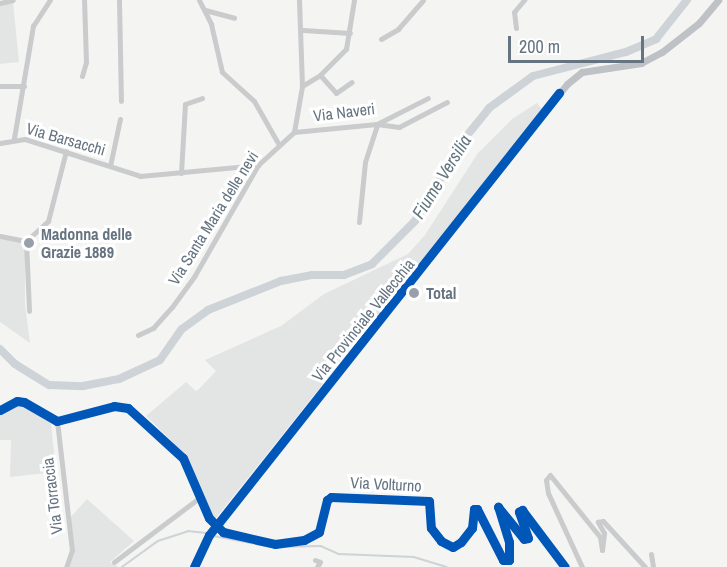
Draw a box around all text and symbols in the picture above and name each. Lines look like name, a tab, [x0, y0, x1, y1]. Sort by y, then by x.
scale bar	[511, 24, 648, 62]
text: 200 m	[519, 34, 560, 59]
street label: Via Naveri	[312, 99, 376, 125]
street label: Via Barsacchi	[24, 119, 108, 159]
water label: Fiume Versilia	[408, 131, 476, 223]
street label: Via Santa Maria delle nevi	[164, 147, 262, 289]
place label: Madonna delle Grazie 1889	[41, 224, 132, 262]
marker: Madonna delle Grazie 1889	[22, 236, 36, 250]
street label: Via Provinciale Vallecchia	[308, 255, 418, 385]
place label: Total	[426, 283, 456, 303]
marker: Total	[407, 286, 421, 300]
street label: Via Torraccia	[38, 457, 66, 535]
street label: Via Volturno	[350, 473, 422, 495]

